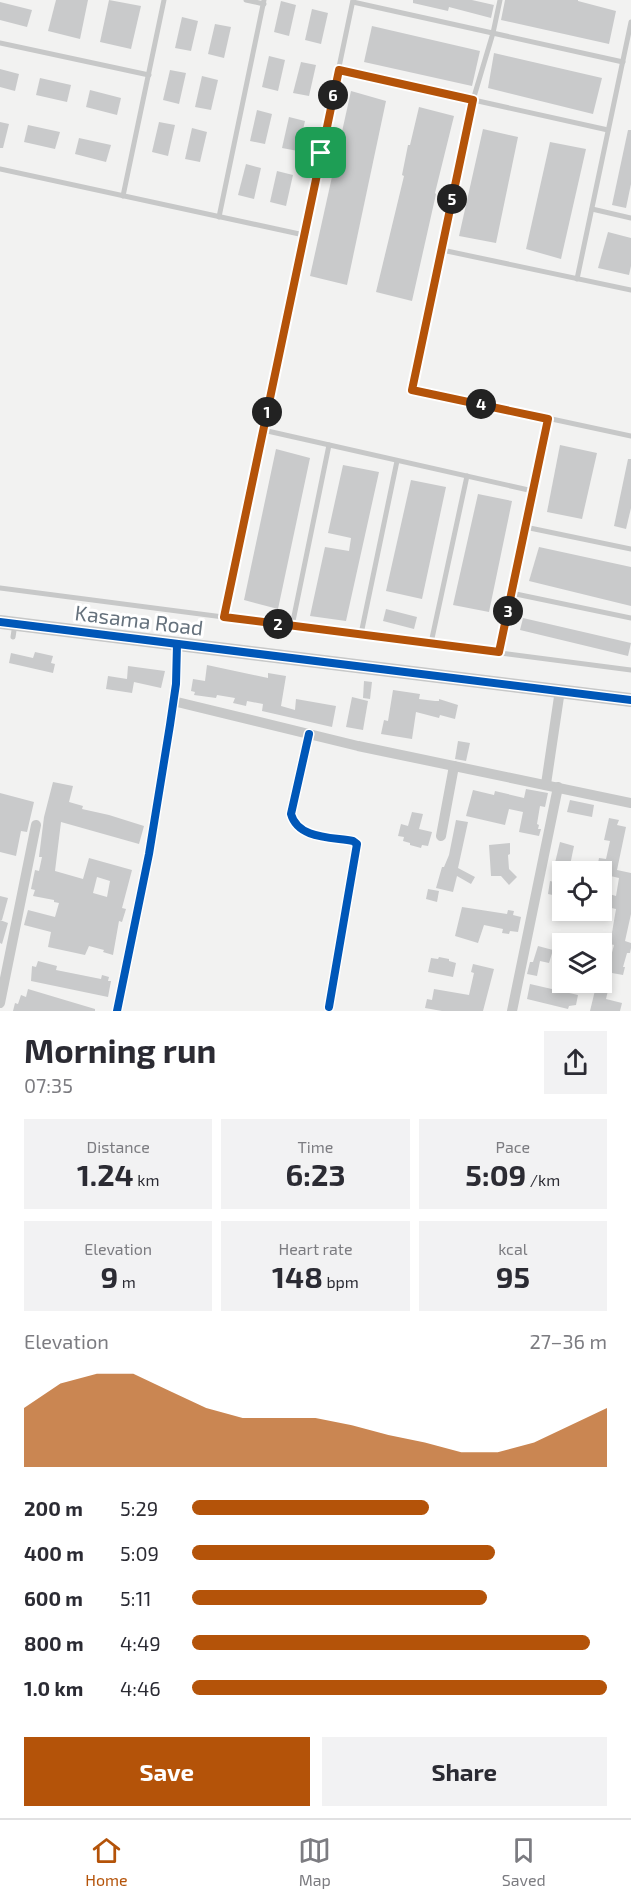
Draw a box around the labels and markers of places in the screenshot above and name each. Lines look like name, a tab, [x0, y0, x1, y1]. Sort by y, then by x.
pin: 6	[318, 80, 348, 110]
pin	[295, 127, 346, 178]
pin: 5	[437, 184, 467, 214]
pin: 4	[466, 389, 496, 419]
pin: 1	[252, 397, 282, 427]
pin: 3	[493, 596, 523, 626]
pin: 2	[263, 609, 293, 639]

